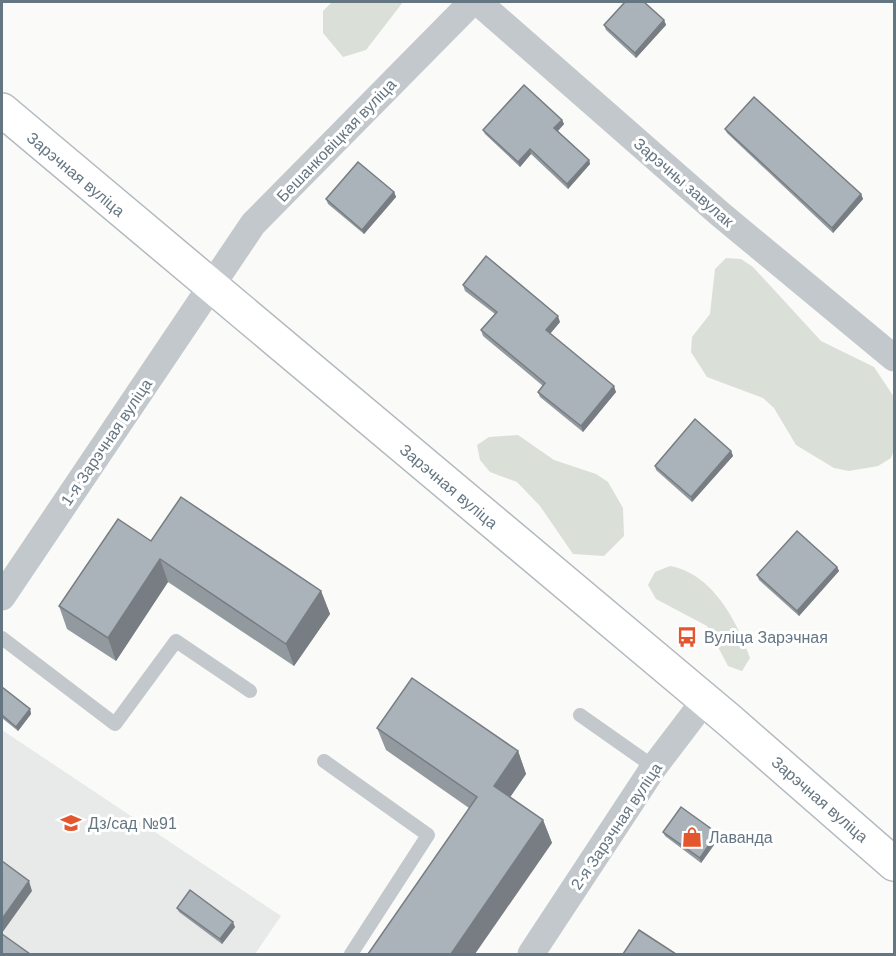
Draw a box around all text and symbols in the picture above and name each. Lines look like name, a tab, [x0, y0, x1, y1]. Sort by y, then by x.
street label: Бешанковіцкая вуліца	[274, 76, 399, 205]
street label: Зарэчная вуліца	[24, 129, 128, 220]
street label: Зарэчны завулак	[631, 135, 738, 231]
street label: 1-я Зарэчная вуліца	[58, 376, 155, 509]
street label: Зарэчная вуліца	[397, 441, 501, 532]
bus stop icon: Вуліца Зарэчная	[675, 625, 699, 649]
place label: Вуліца Зарэчная	[704, 629, 828, 646]
street label: Зарэчная вуліца	[768, 753, 871, 846]
street label: 2-я Зарэчная вуліца	[568, 760, 665, 893]
school or university icon: Дз/сад №91	[59, 811, 83, 835]
place label: Дз/сад №91	[88, 815, 177, 832]
shop icon: Лаванда	[680, 825, 704, 849]
place label: Лаванда	[709, 829, 773, 846]

